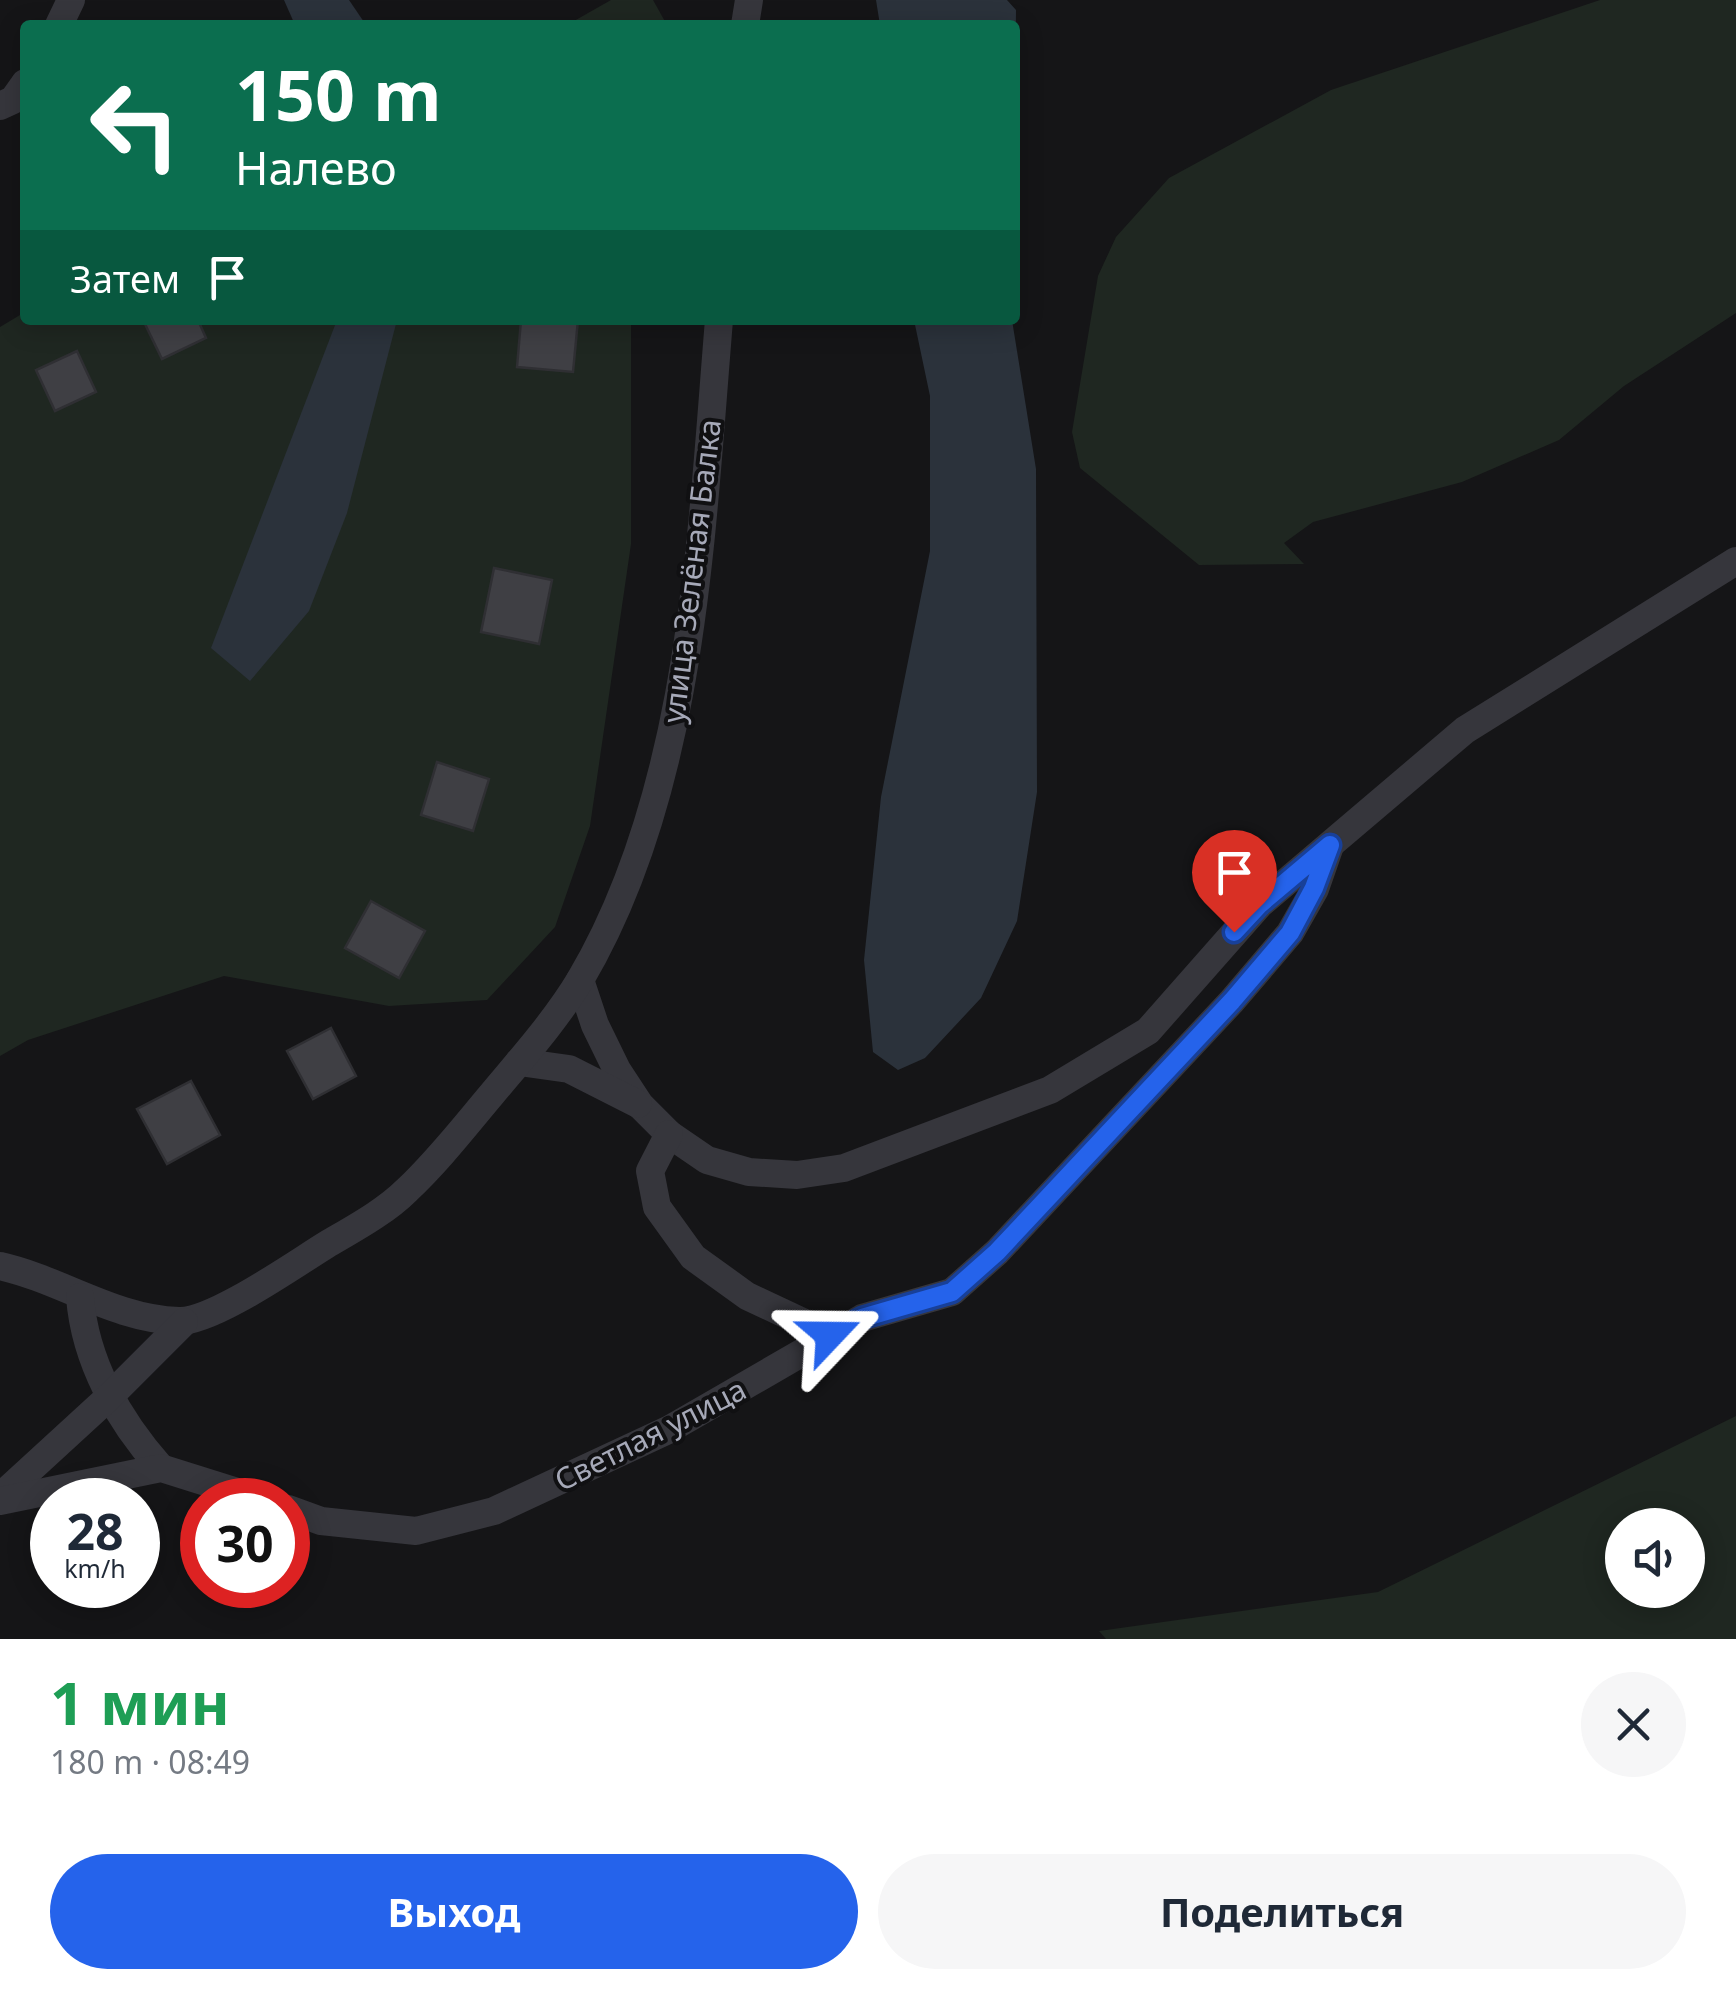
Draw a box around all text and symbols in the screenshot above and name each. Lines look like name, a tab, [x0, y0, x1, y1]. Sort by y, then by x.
text: 150 m	[235, 46, 442, 142]
icon: left	[70, 60, 200, 190]
text: Налево	[235, 137, 397, 198]
icon: arrive	[200, 250, 255, 305]
text: Затем	[70, 252, 180, 304]
street label: улица Зелёная Балка	[652, 417, 730, 725]
pin	[1192, 830, 1277, 933]
icon: arrive	[1207, 845, 1262, 900]
position arrow	[778, 1283, 882, 1387]
street label: Светлая улица	[547, 1368, 753, 1500]
speed limit sign: 30	[180, 1478, 310, 1608]
text: 28	[66, 1497, 124, 1565]
map controls	[1605, 1508, 1705, 1608]
button: sound	[1605, 1508, 1705, 1608]
text: km/h	[64, 1551, 126, 1585]
text: 1 мин	[50, 1661, 230, 1743]
button: close	[1581, 1672, 1686, 1777]
text: 180 m · 08:49	[50, 1740, 250, 1783]
button: Выход	[50, 1854, 858, 1969]
button: Поделиться	[878, 1854, 1686, 1969]

